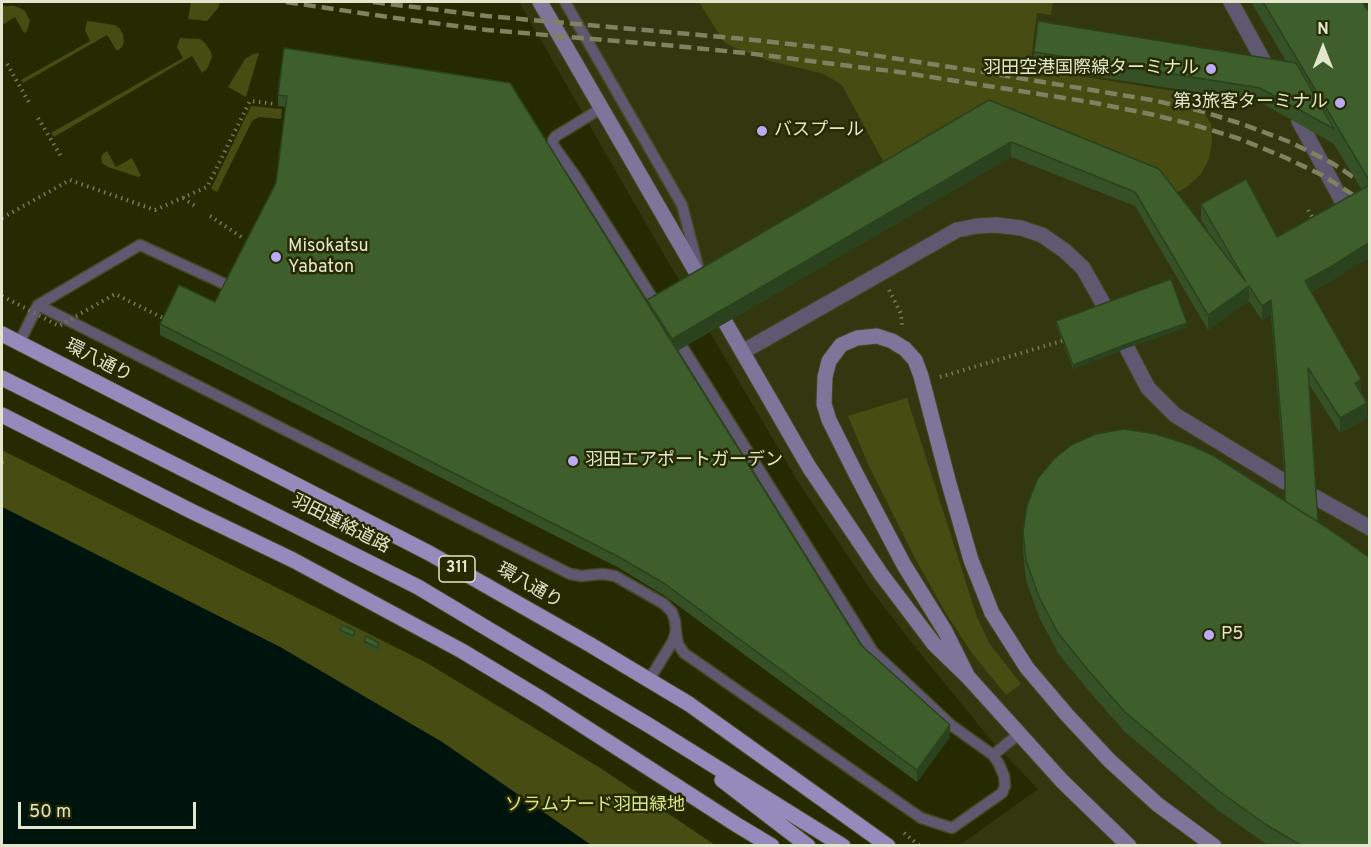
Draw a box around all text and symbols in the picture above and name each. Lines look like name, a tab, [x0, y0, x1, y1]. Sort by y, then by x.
north arrow	[1293, 18, 1353, 78]
text: N	[1317, 20, 1329, 40]
place label: 羽田空港国際線ターミナル	[983, 58, 1199, 80]
marker: 羽田空港国際線ターミナル	[1204, 62, 1218, 76]
place label: 第3旅客ターミナル	[1173, 92, 1328, 114]
marker: 第3旅客ターミナル	[1333, 96, 1347, 110]
place label: バスプール	[774, 120, 864, 142]
marker: バスプール	[755, 124, 769, 138]
place label: Misokatsu Yabaton	[288, 236, 369, 278]
marker: Misokatsu Yabaton	[269, 250, 283, 264]
street label: 環八通り	[61, 336, 135, 388]
place label: 羽田エアポートガーデン	[585, 450, 783, 472]
marker: 羽田エアポートガーデン	[566, 454, 580, 468]
street label: 羽田連絡道路	[287, 491, 393, 559]
road number: 311	[439, 556, 475, 582]
street label: 環八通り	[492, 560, 566, 614]
place label: P5	[1221, 624, 1244, 646]
marker: P5	[1202, 628, 1216, 642]
scale bar	[21, 790, 200, 828]
park label: ソラムナード羽田緑地	[505, 795, 685, 817]
text: 50 m	[29, 801, 71, 824]

